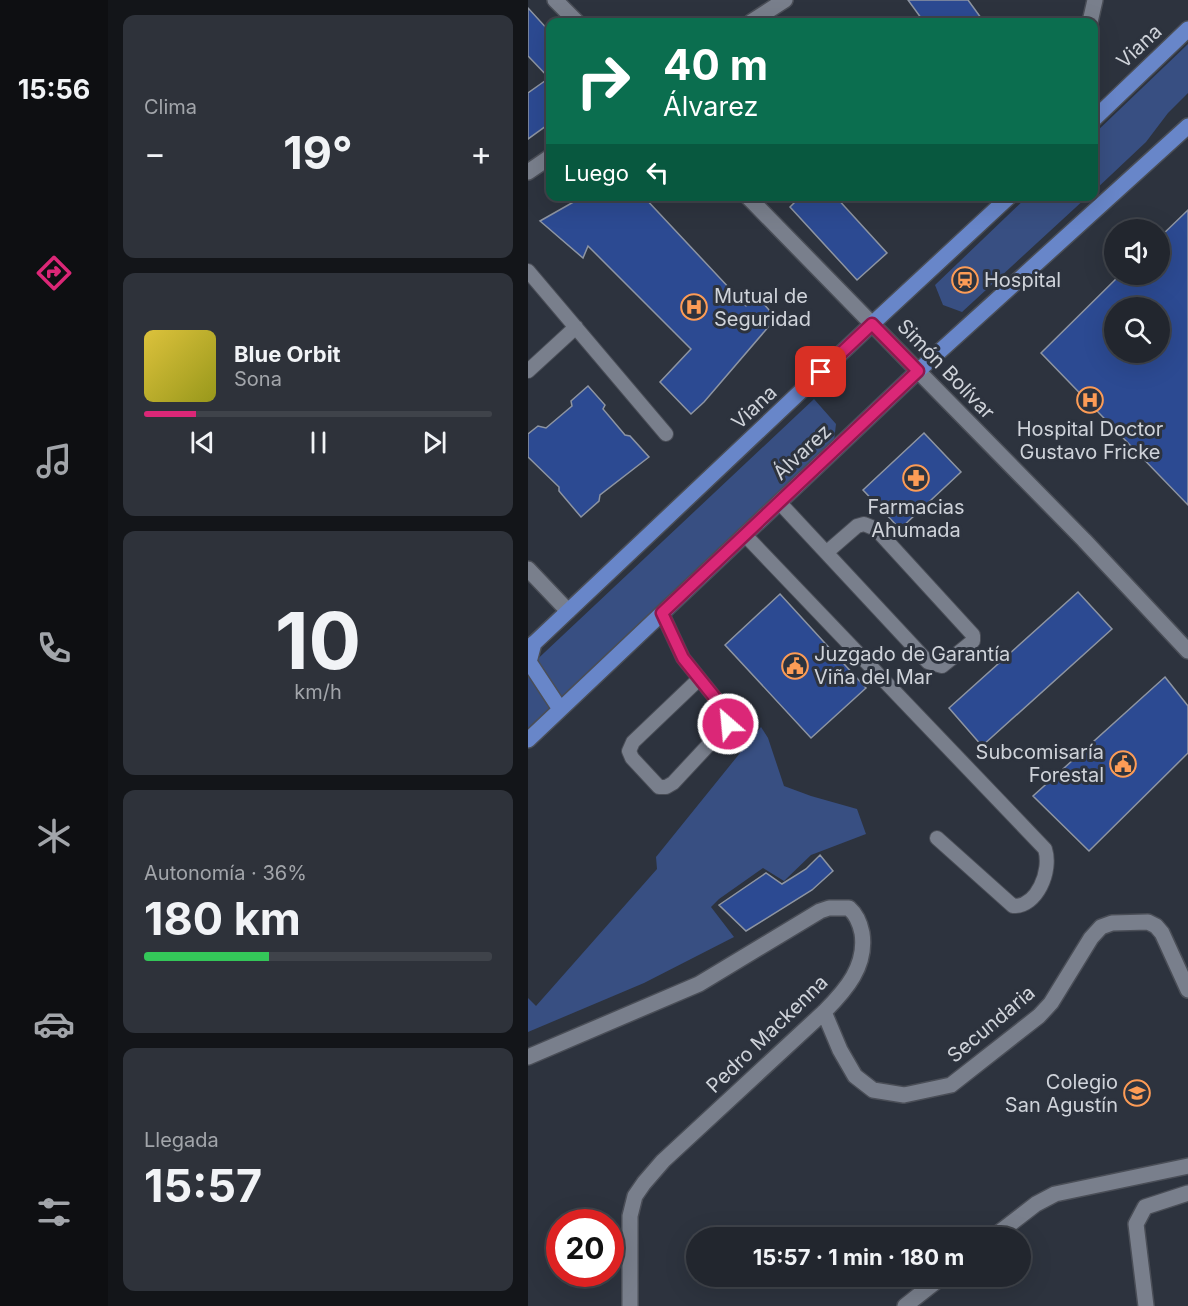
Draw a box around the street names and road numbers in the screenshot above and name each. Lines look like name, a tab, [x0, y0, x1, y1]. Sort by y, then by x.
street label: Viana	[1111, 19, 1167, 73]
street label: Simón Bolívar	[892, 314, 1000, 424]
street label: Viana	[726, 380, 782, 434]
street label: Álvarez	[767, 418, 836, 485]
street label: Pedro Mackenna	[701, 970, 833, 1098]
street label: Secundaria	[942, 980, 1040, 1068]

